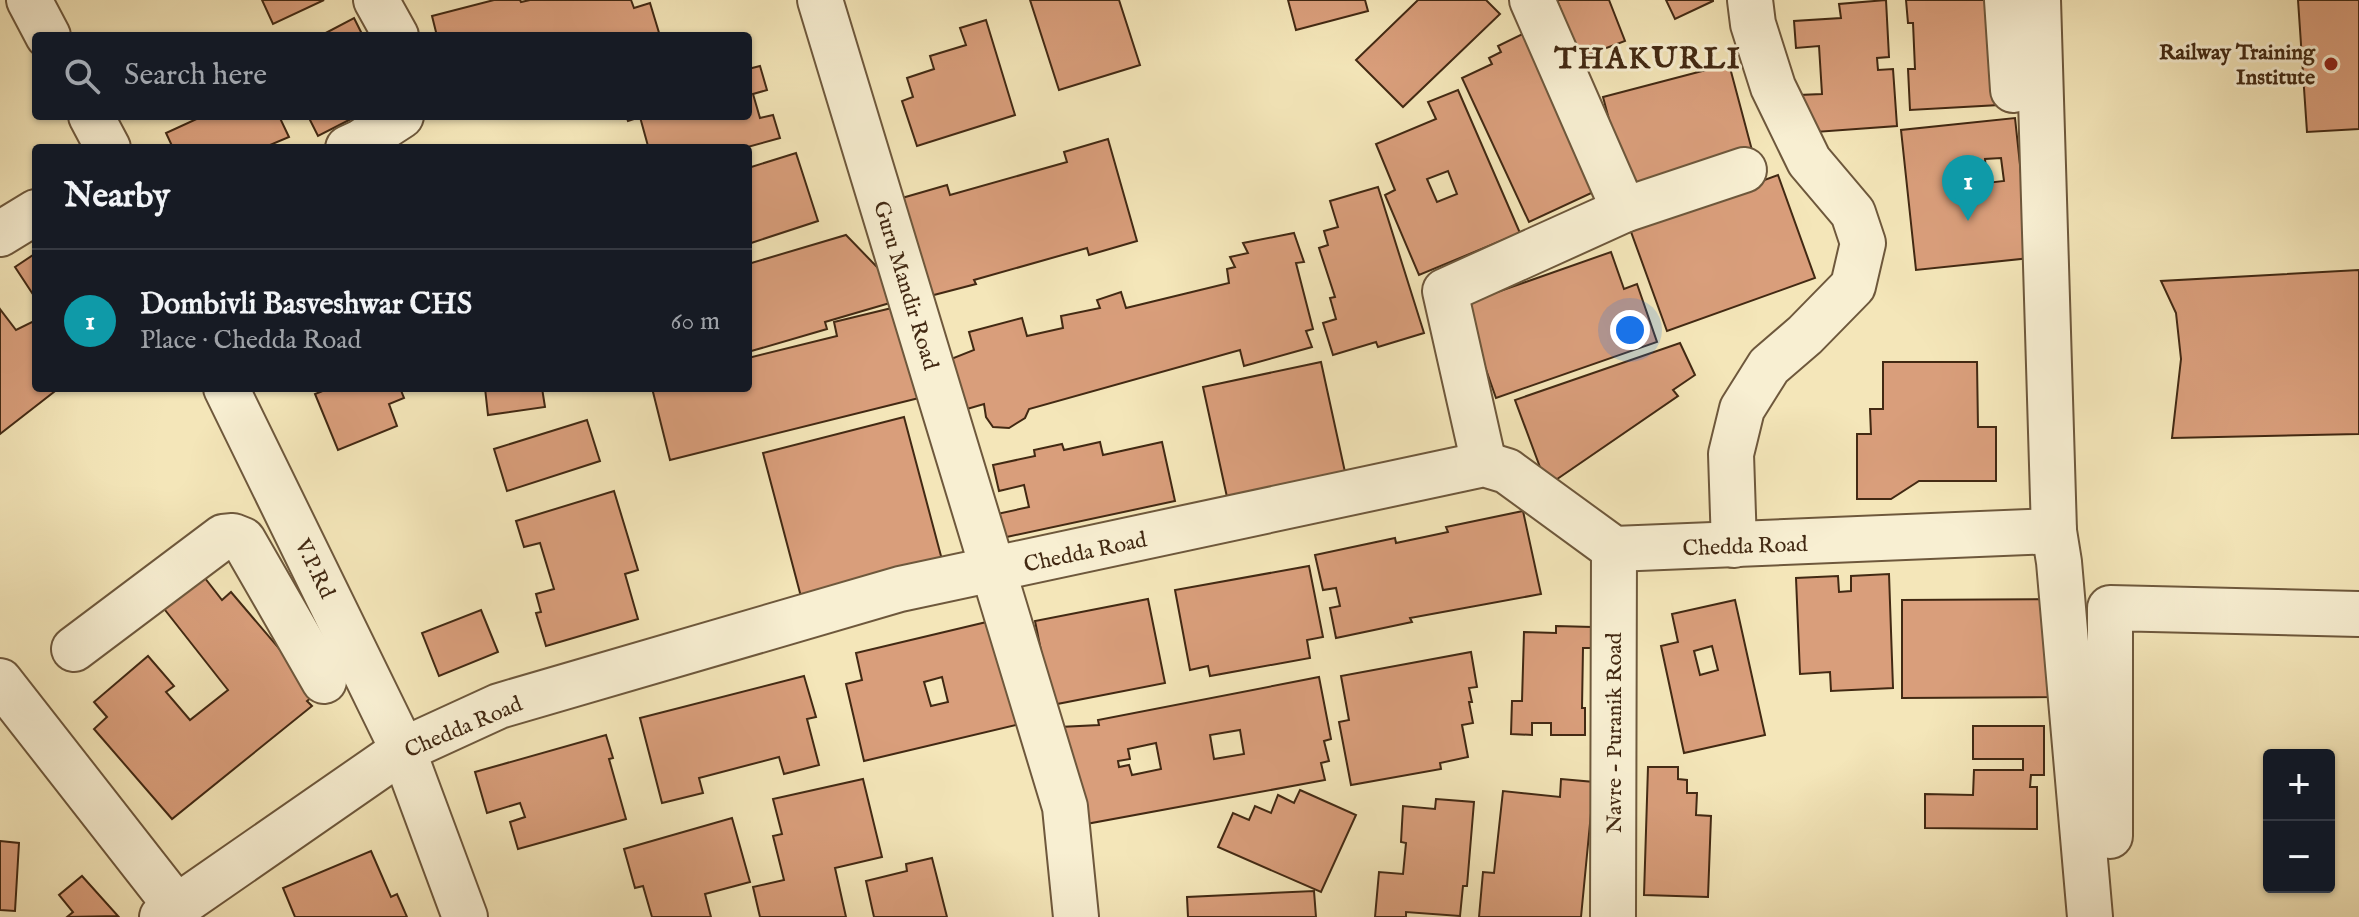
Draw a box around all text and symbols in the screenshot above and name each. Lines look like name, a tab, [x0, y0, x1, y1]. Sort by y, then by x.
search box	[32, 32, 752, 120]
place label: Railway Training Institute	[2159, 39, 2316, 92]
district label: THAKURLI	[1553, 41, 1742, 79]
icon: search	[60, 54, 104, 98]
marker: Railway Training Institute	[2322, 55, 2340, 73]
text: Search here	[124, 57, 267, 95]
pin: 1	[1942, 155, 1994, 221]
text: Nearby	[64, 175, 170, 218]
street label: Guru Mandir Road	[866, 198, 944, 374]
text: Dombivli Basveshwar CHS	[140, 286, 472, 324]
text: 1	[85, 305, 95, 338]
text: 60 m	[671, 305, 720, 338]
your location	[1610, 310, 1650, 350]
text: Place · Chedda Road	[140, 324, 361, 357]
street label: Chedda Road	[1021, 526, 1150, 580]
street label: Chedda Road	[1682, 531, 1808, 563]
street label: V.P.Rd	[287, 534, 341, 603]
street label: Navre - Puranik Road	[1601, 632, 1629, 834]
street label: Chedda Road	[401, 690, 527, 765]
map controls	[2263, 749, 2335, 893]
button: +	[2263, 749, 2335, 821]
button: −	[2263, 821, 2335, 893]

